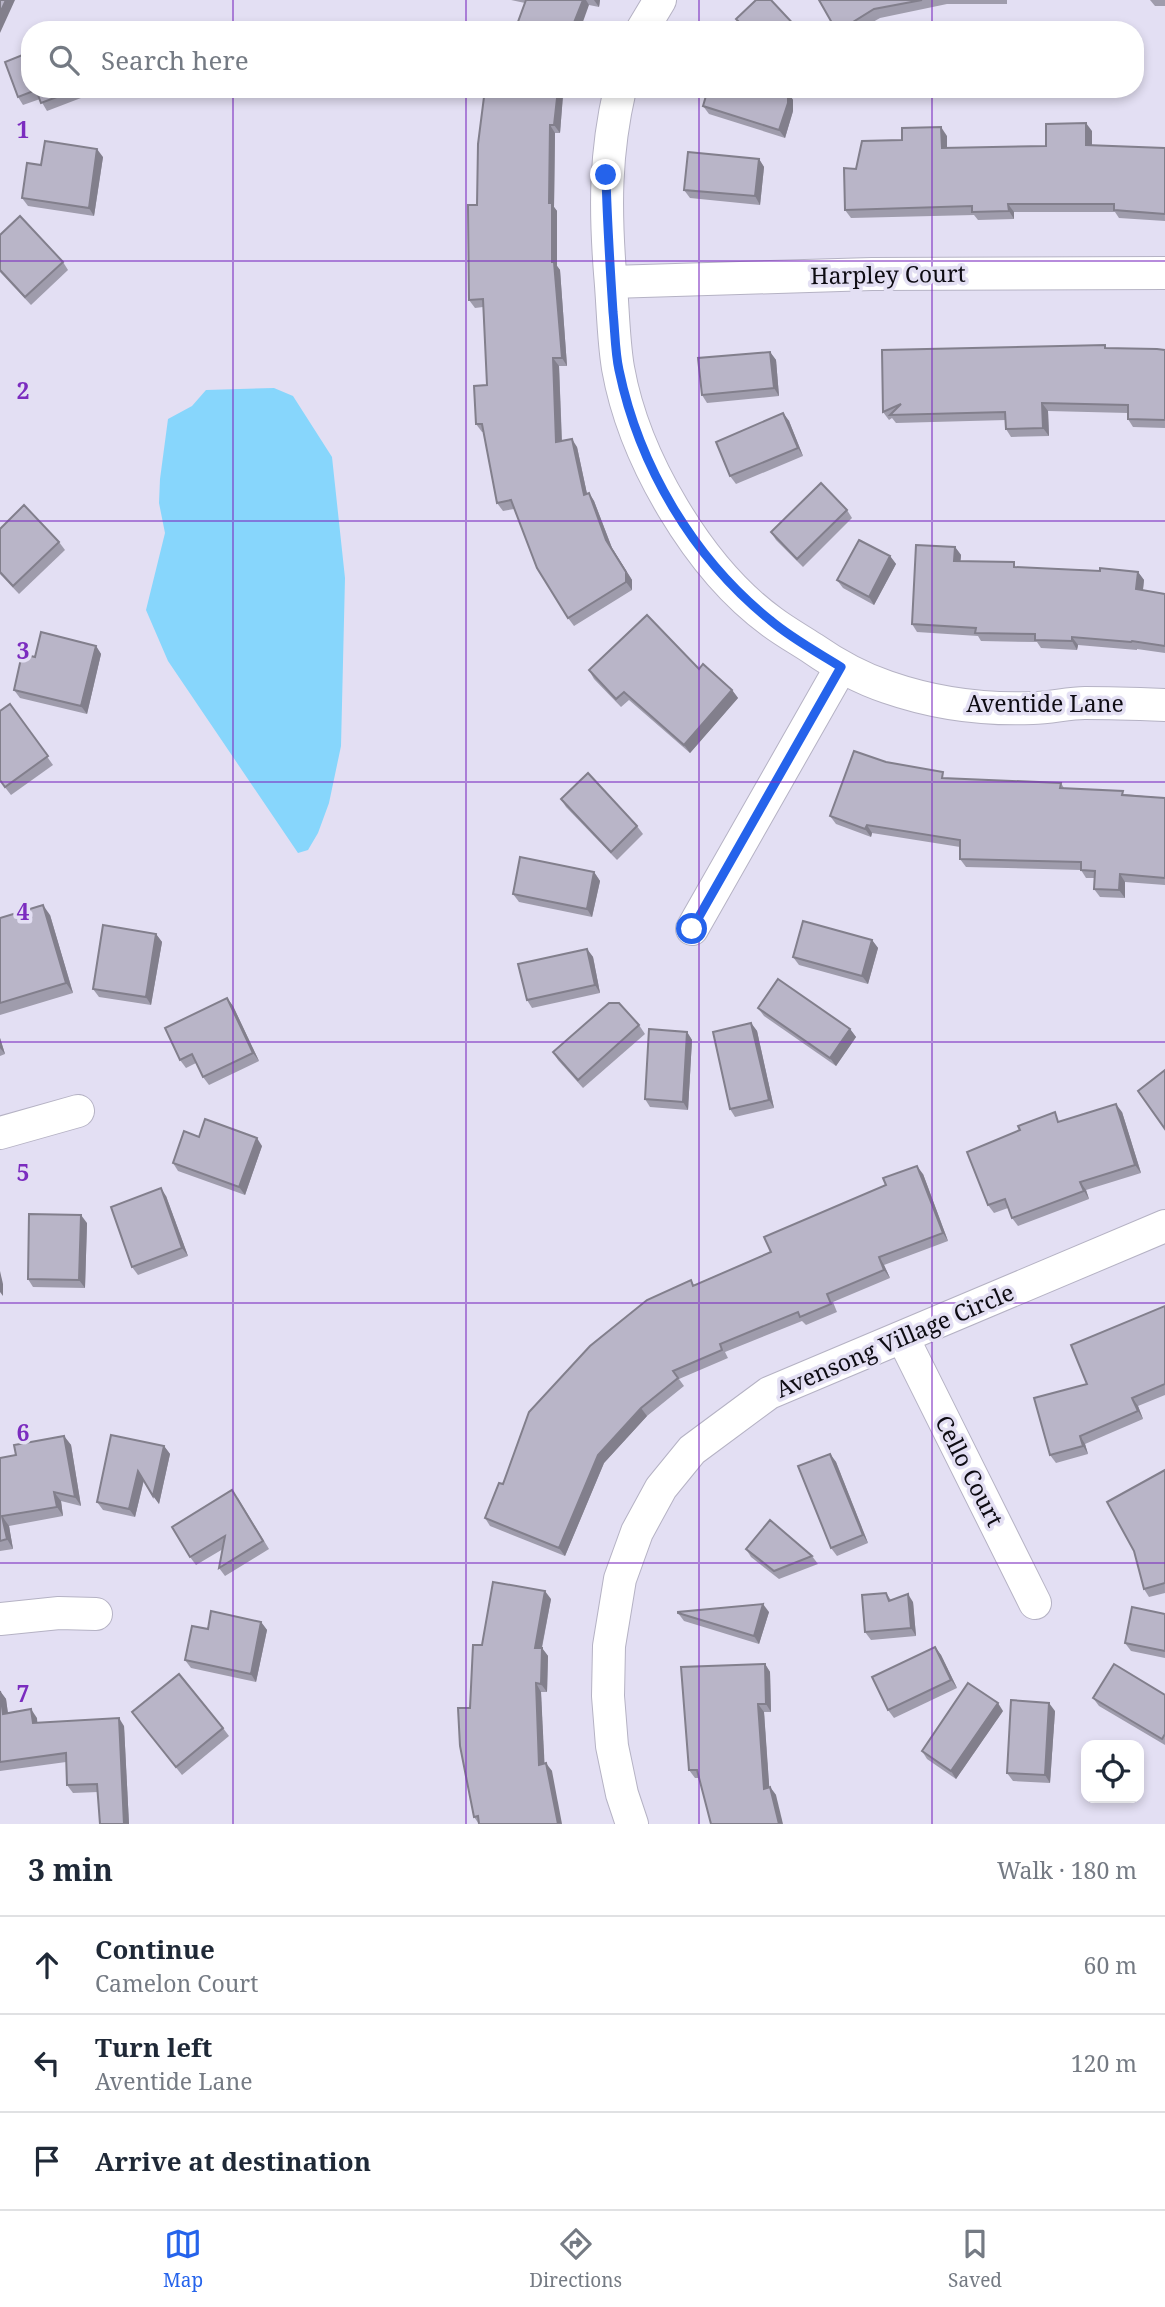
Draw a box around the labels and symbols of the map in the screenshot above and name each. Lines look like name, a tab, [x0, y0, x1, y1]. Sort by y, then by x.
text: 1	[17, 113, 30, 145]
route end	[590, 159, 621, 190]
street label: Harpley Court	[810, 257, 966, 291]
text: 2	[17, 374, 30, 406]
text: 3	[17, 634, 30, 666]
street label: Aventide Lane	[966, 687, 1124, 719]
text: 4	[17, 895, 30, 927]
route start	[676, 913, 707, 944]
text: 5	[17, 1156, 30, 1188]
street label: Avensong Village Circle	[771, 1275, 1019, 1405]
street label: Cello Court	[928, 1409, 1012, 1532]
text: 6	[17, 1416, 30, 1448]
text: 7	[17, 1677, 30, 1709]

